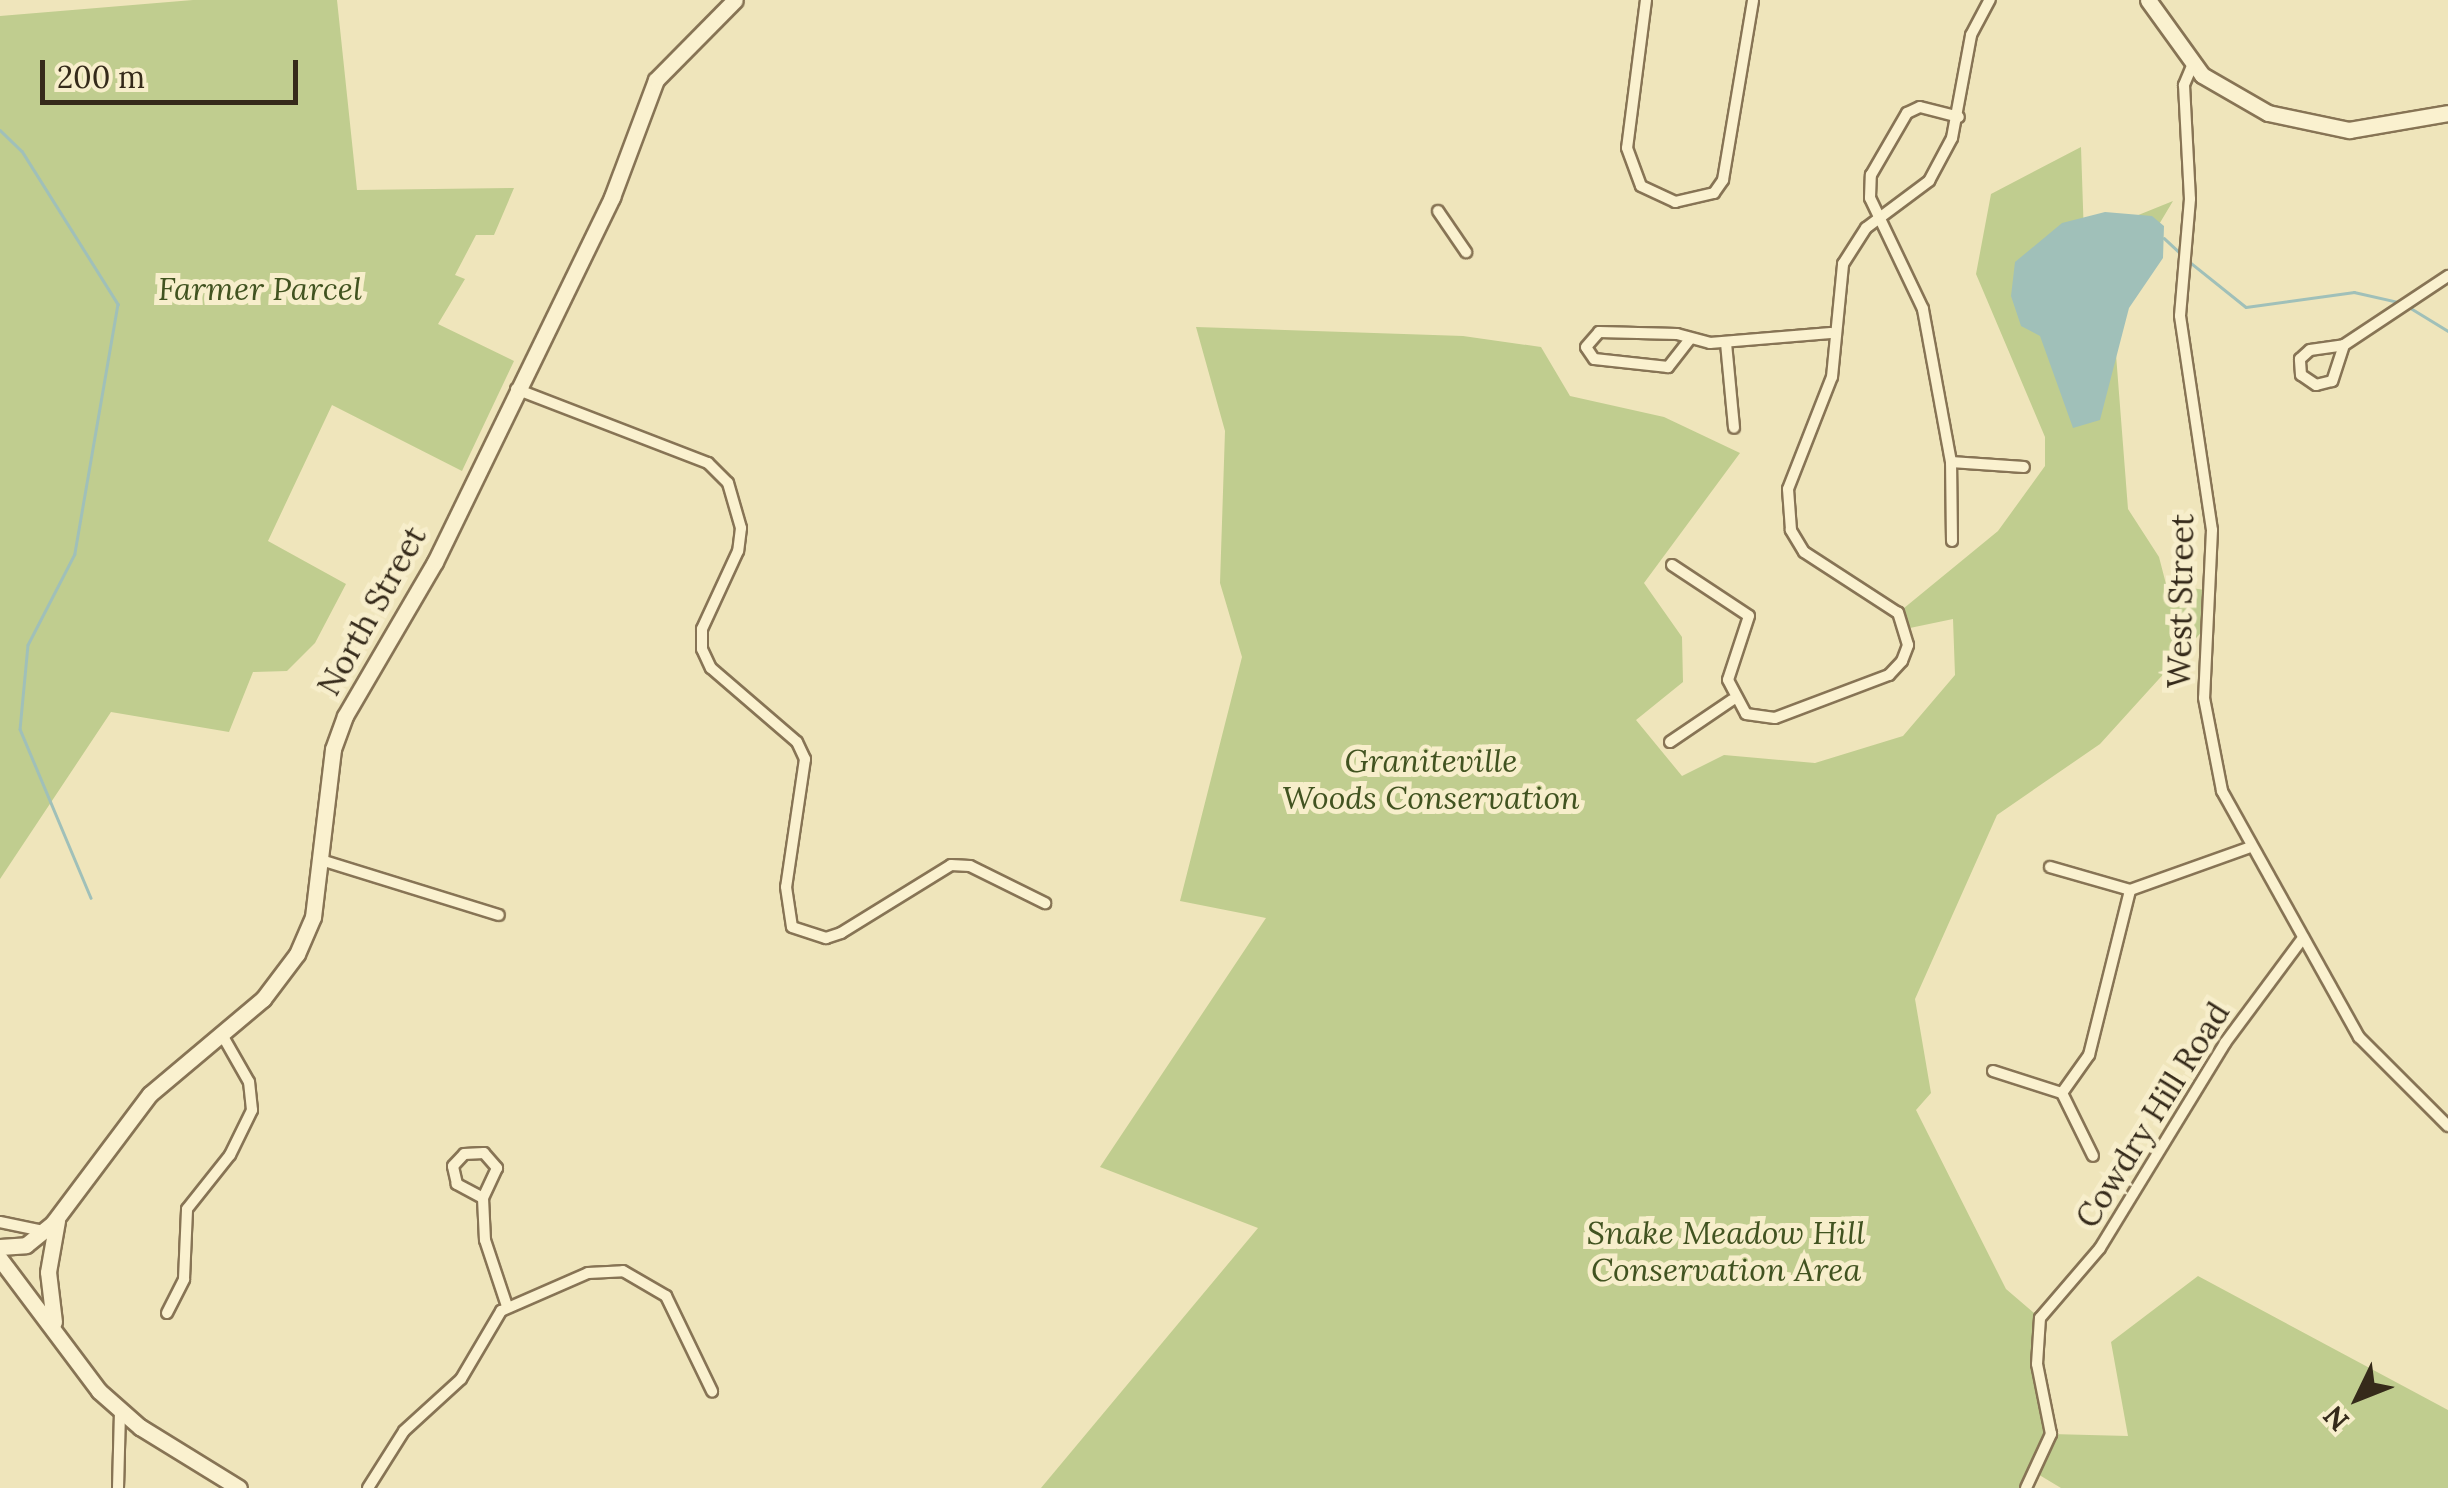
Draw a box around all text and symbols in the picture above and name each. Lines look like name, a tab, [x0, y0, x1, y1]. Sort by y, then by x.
scale bar	[45, 40, 302, 102]
text: 200 m	[57, 58, 145, 96]
park label: Farmer Parcel	[158, 270, 362, 308]
street label: West Street	[2160, 514, 2202, 688]
street label: North Street	[310, 520, 434, 702]
park label: Graniteville Woods Conservation	[1282, 743, 1580, 818]
street label: Cowdry Hill Road	[2068, 995, 2238, 1235]
park label: Snake Meadow Hill Conservation Area	[1587, 1215, 1865, 1290]
north arrow	[2308, 1348, 2408, 1448]
text: N	[2316, 1398, 2357, 1439]

